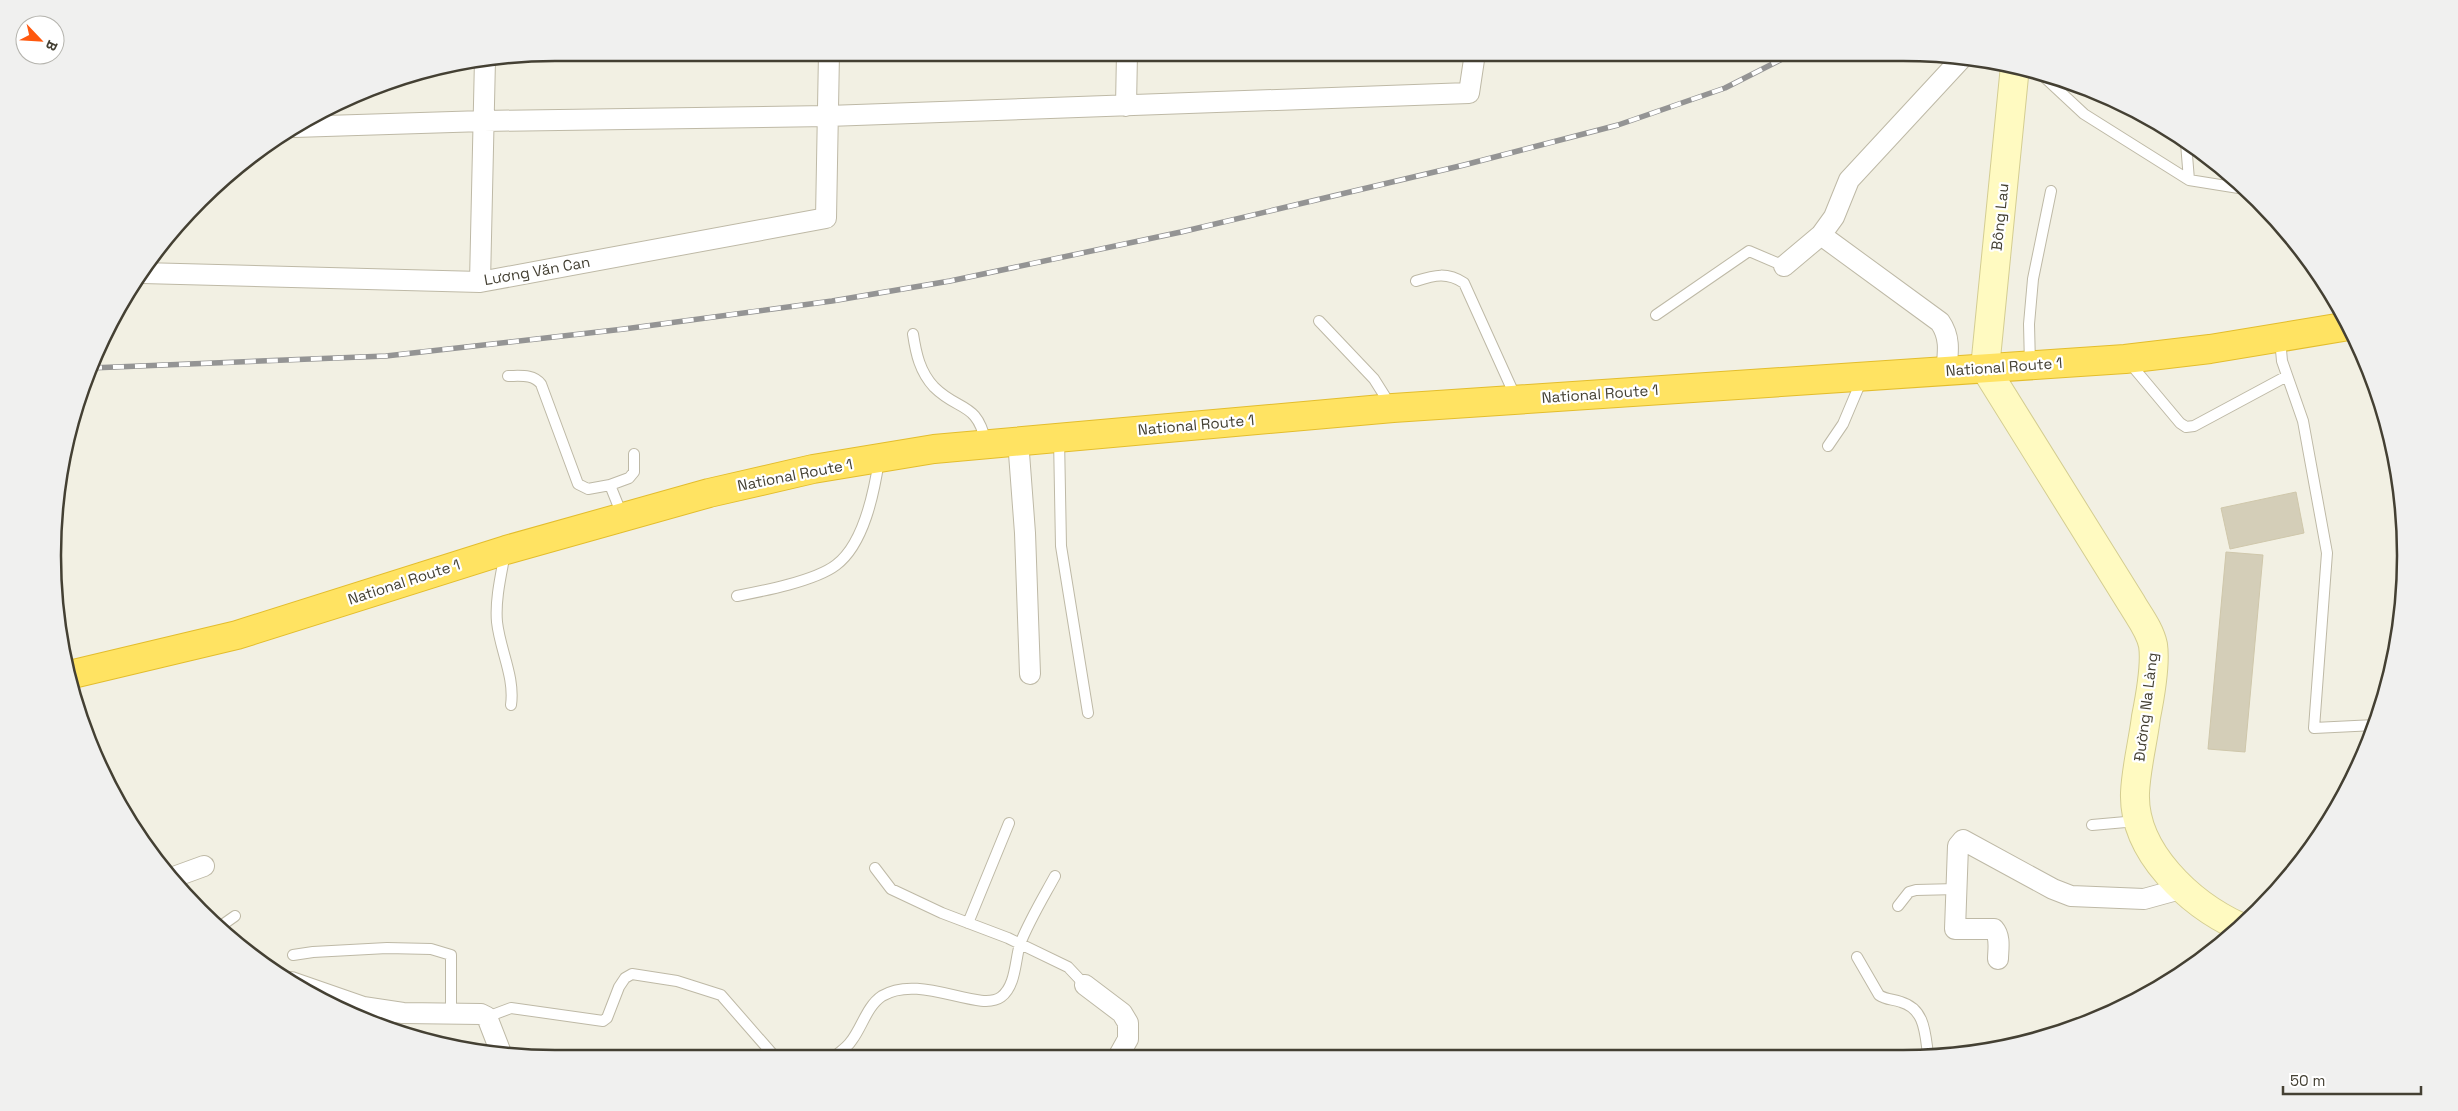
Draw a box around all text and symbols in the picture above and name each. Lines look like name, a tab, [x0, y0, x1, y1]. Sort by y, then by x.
north arrow	[15, 15, 65, 65]
text: B	[42, 37, 62, 54]
street label: Bông Lau	[1987, 182, 2012, 252]
street label: Lương Văn Can	[482, 252, 591, 289]
street label: National Route 1	[1945, 353, 2063, 380]
street label: National Route 1	[1541, 380, 1659, 407]
street label: National Route 1	[1137, 410, 1255, 439]
street label: National Route 1	[736, 454, 854, 495]
street label: National Route 1	[345, 554, 462, 609]
street label: Đường Na Làng	[2129, 651, 2162, 763]
scale bar	[2283, 1064, 2420, 1096]
text: 50 m	[2290, 1071, 2325, 1090]

